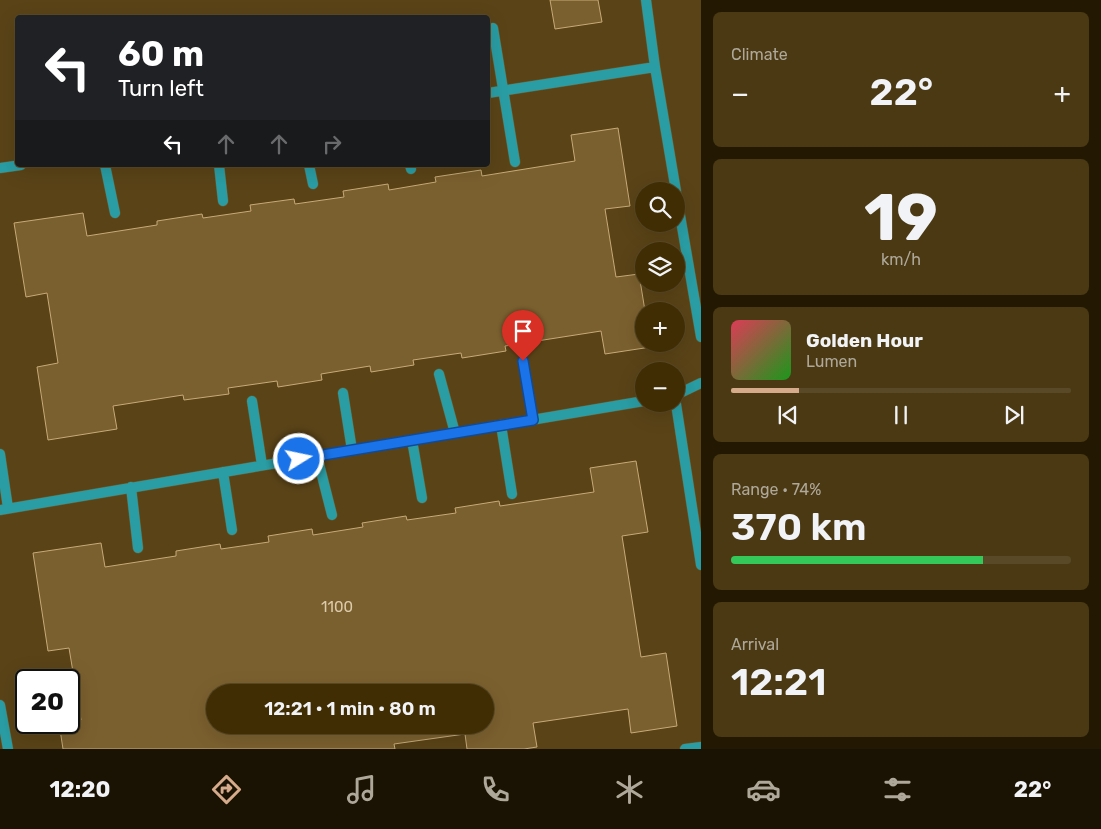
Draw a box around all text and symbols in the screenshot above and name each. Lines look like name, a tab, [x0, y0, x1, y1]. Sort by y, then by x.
text: 60 m	[118, 33, 204, 75]
icon: left	[35, 35, 100, 100]
text: Climate	[731, 45, 788, 64]
text: 22°	[870, 69, 933, 115]
text: Turn left	[118, 75, 204, 102]
text: −	[731, 77, 749, 110]
text: +	[1054, 77, 1071, 110]
icon: left	[159, 130, 187, 158]
icon: ahead	[212, 130, 240, 158]
icon: ahead	[265, 130, 293, 158]
icon: right	[318, 130, 346, 158]
text: 19	[864, 179, 938, 256]
map controls	[635, 182, 685, 412]
button: search	[635, 182, 685, 232]
button: layers	[635, 242, 685, 292]
text: km/h	[881, 250, 921, 269]
button: +	[635, 302, 685, 352]
pin	[502, 310, 544, 361]
icon: arrive	[509, 317, 537, 345]
text: Golden Hour	[806, 329, 923, 352]
text: Lumen	[806, 352, 857, 371]
button: −	[635, 362, 685, 412]
icon: previous	[774, 401, 802, 429]
icon: pause	[887, 401, 915, 429]
icon: next	[1000, 401, 1028, 429]
position arrow	[272, 432, 324, 484]
text: Range · 74%	[731, 480, 821, 499]
text: 370 km	[731, 504, 867, 550]
house number: 1100	[321, 598, 353, 616]
text: Arrival	[731, 635, 779, 654]
text: 12:21	[731, 659, 826, 705]
speed limit sign: 20	[15, 669, 80, 734]
text: 12:21 · 1 min · 80 m	[264, 697, 436, 720]
icon: directions	[209, 772, 244, 807]
icon: music	[344, 772, 379, 807]
icon: phone	[478, 772, 513, 807]
icon: climate	[612, 772, 647, 807]
icon: car	[746, 772, 781, 807]
icon: filters	[880, 772, 915, 807]
text: 12:20	[50, 776, 110, 803]
text: 22°	[1014, 776, 1051, 803]

